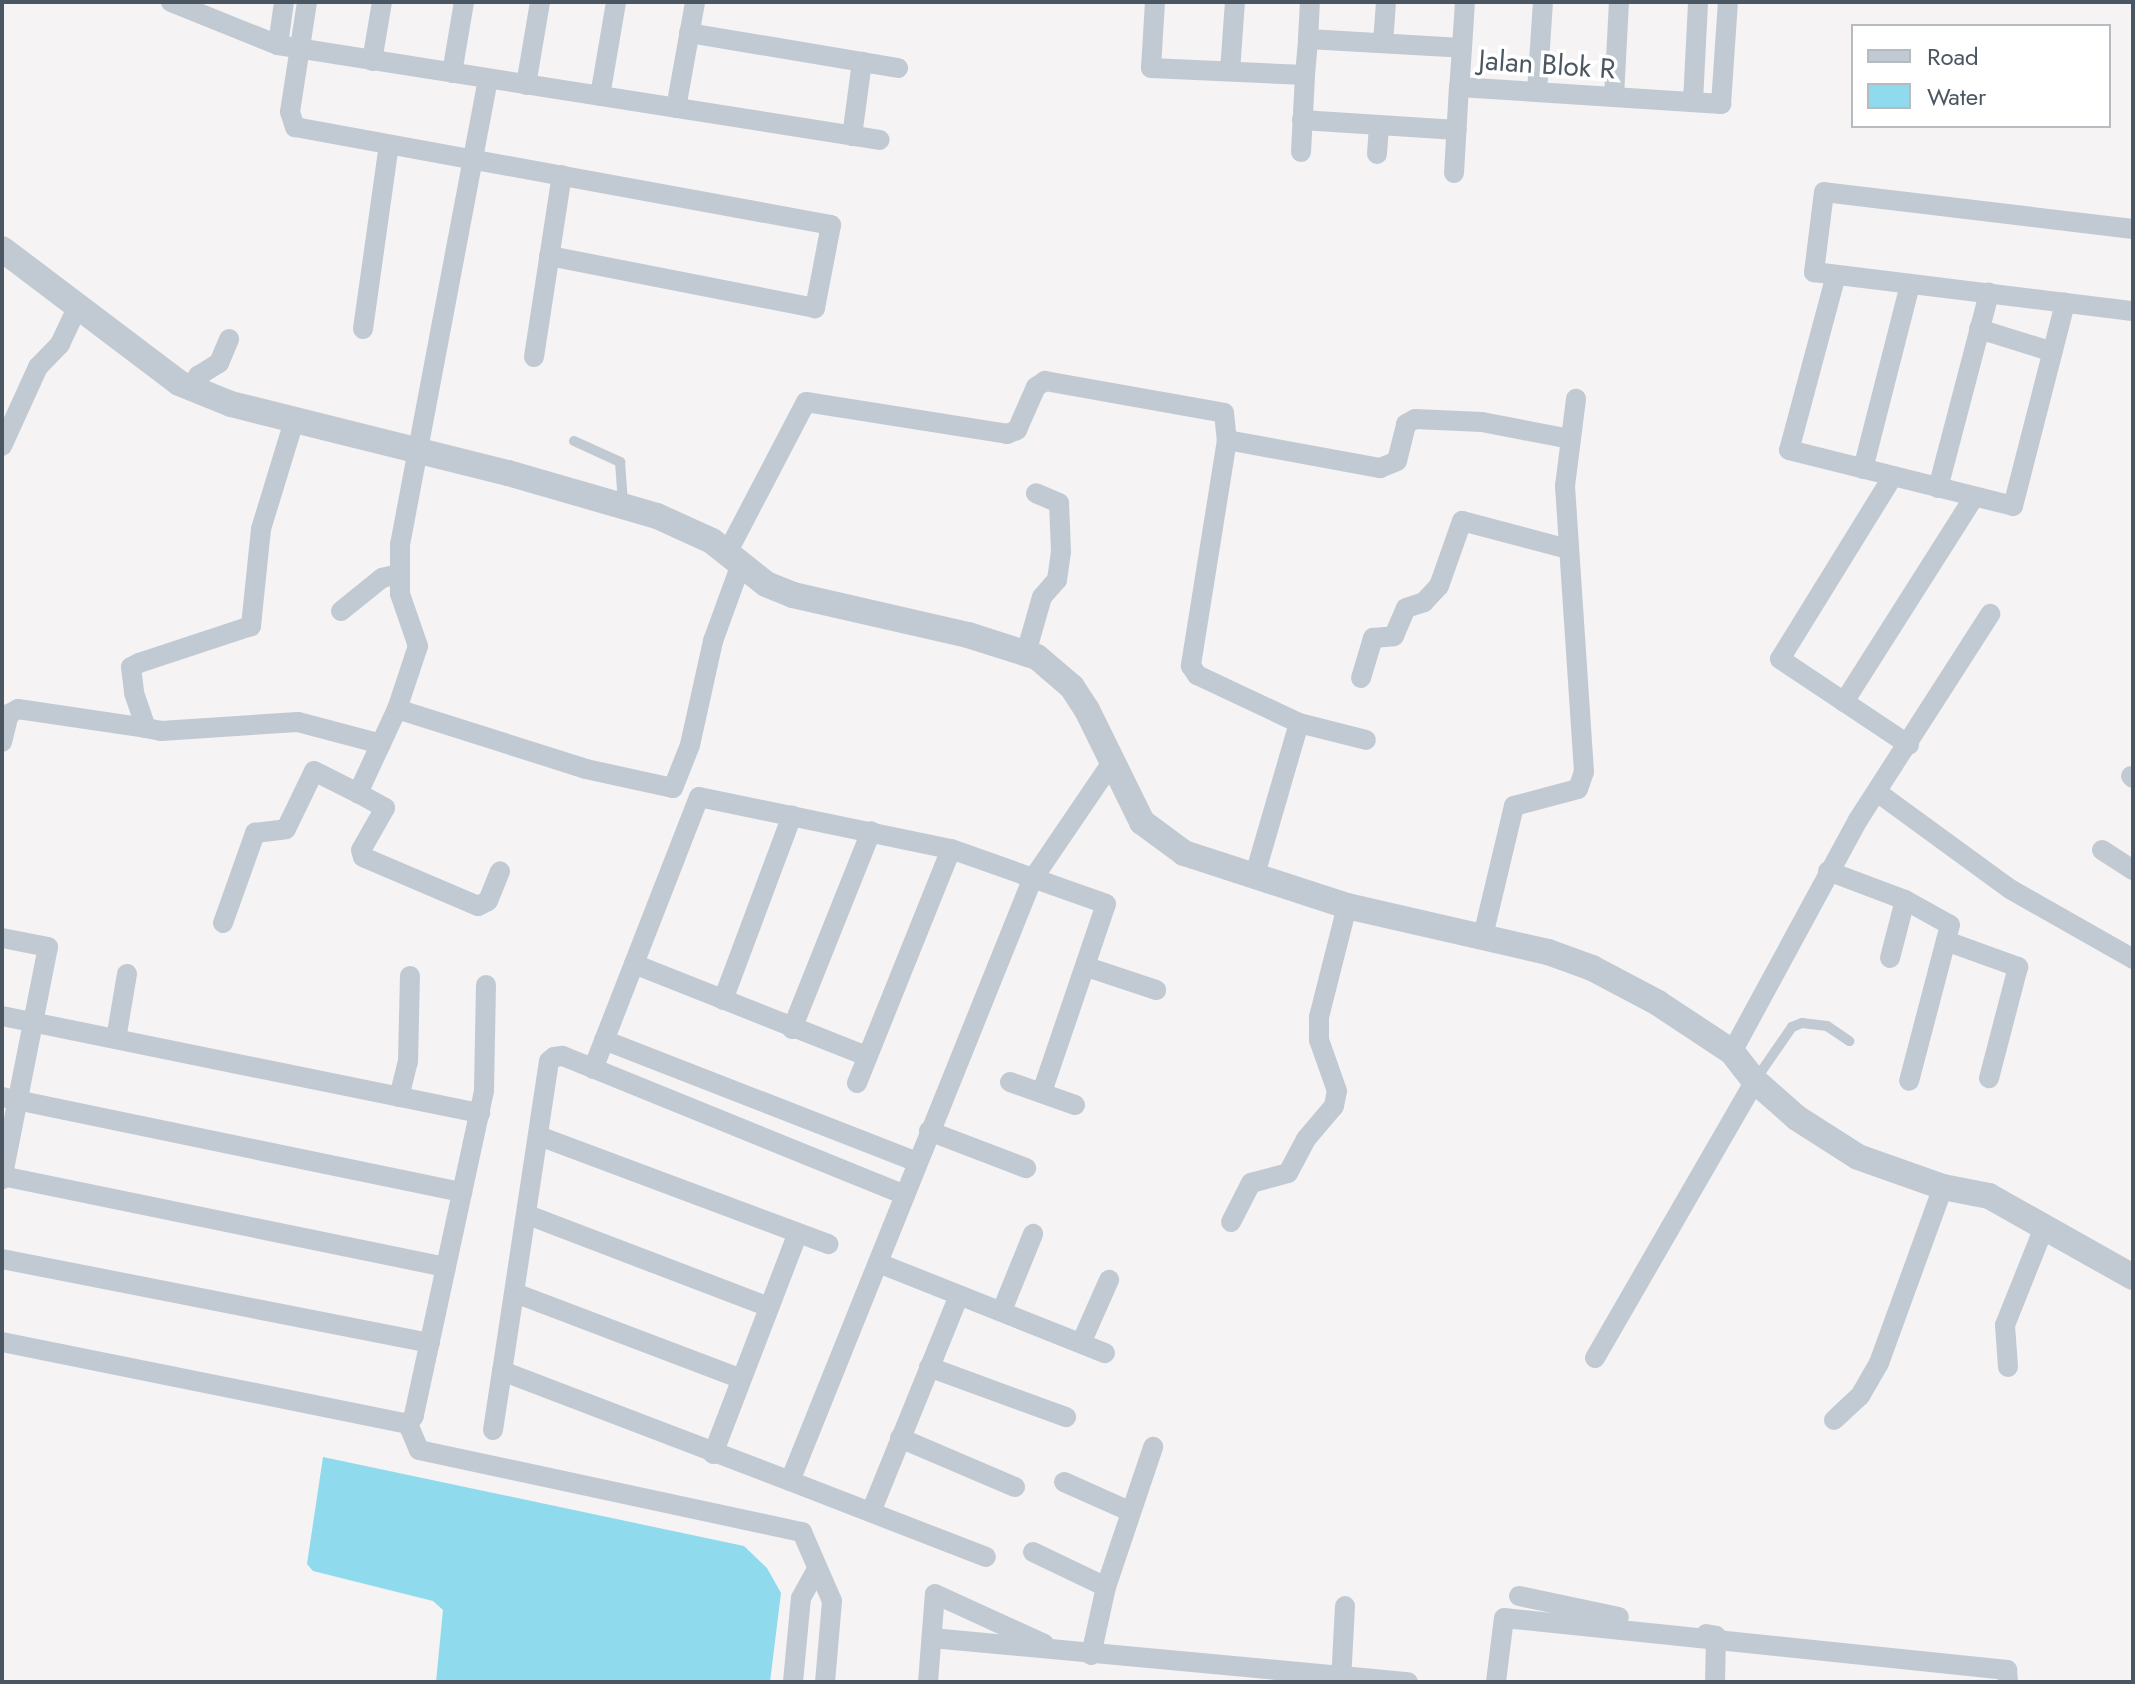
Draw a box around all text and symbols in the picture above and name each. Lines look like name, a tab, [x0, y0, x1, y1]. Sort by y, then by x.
legend	[1851, 24, 2111, 128]
text: Road	[1927, 39, 1979, 74]
street label: Jalan Blok R	[1478, 43, 1616, 87]
text: Water	[1927, 79, 1986, 114]

